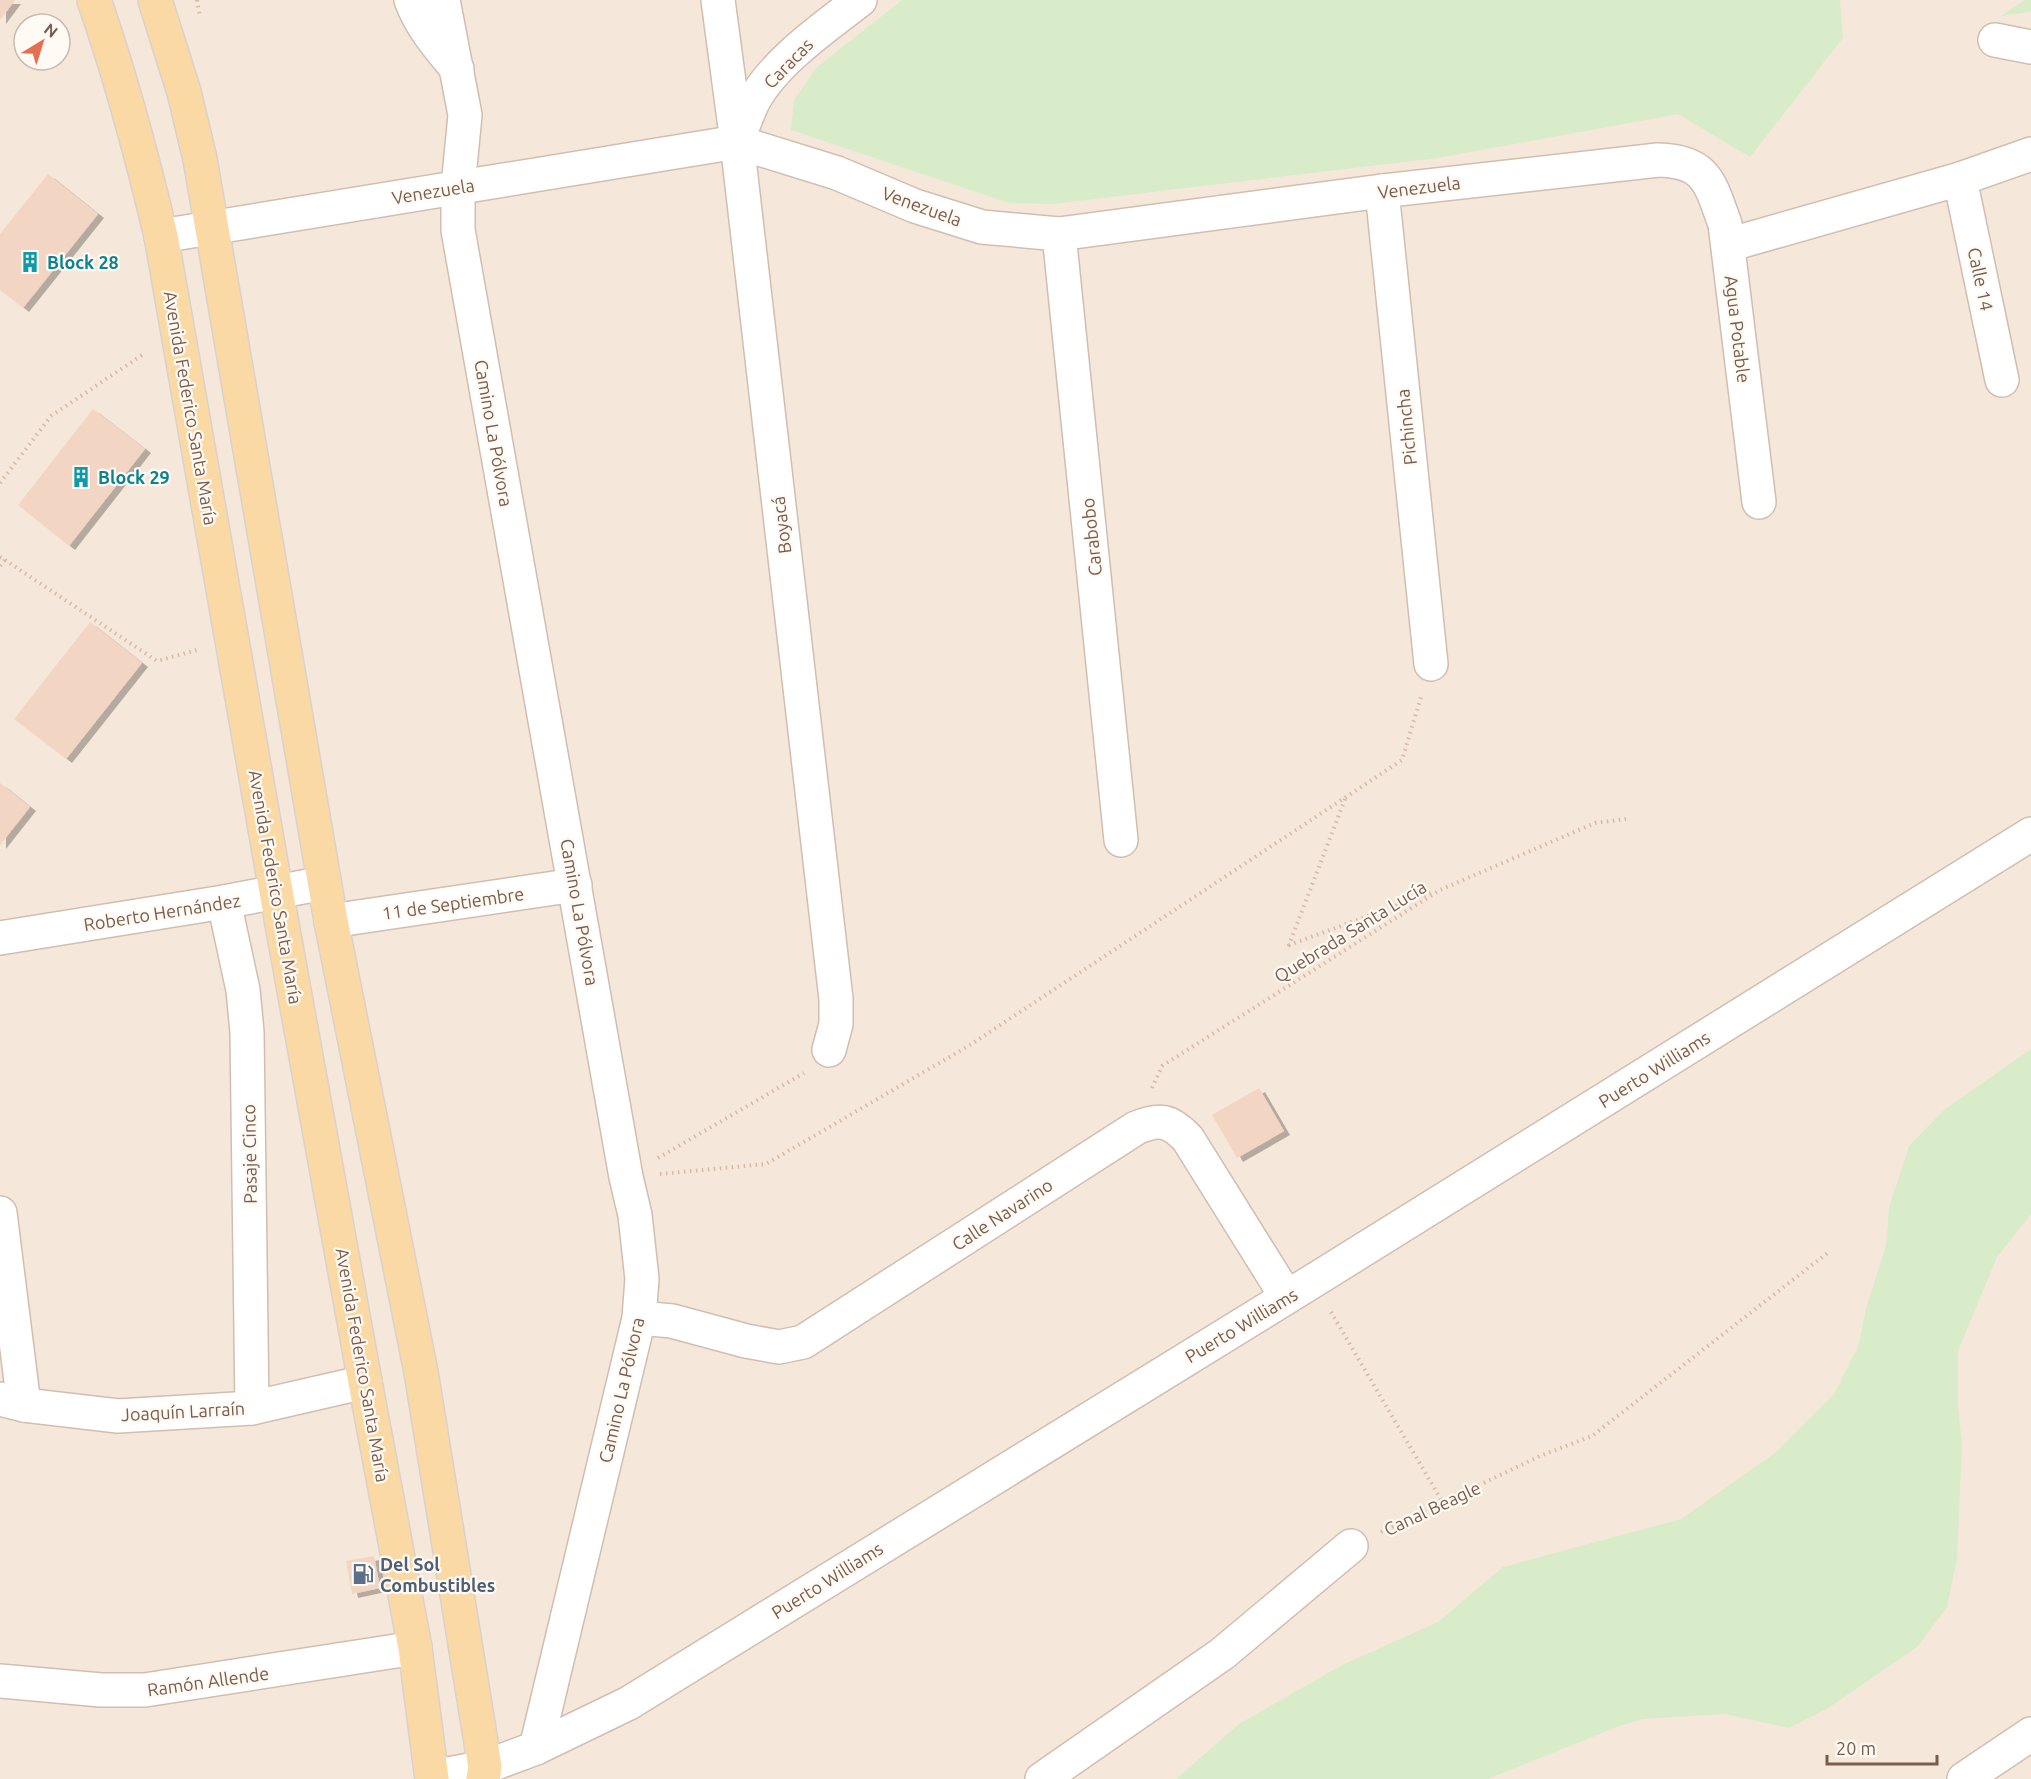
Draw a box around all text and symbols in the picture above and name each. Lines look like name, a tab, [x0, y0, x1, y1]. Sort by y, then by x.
north arrow	[12, 12, 72, 72]
text: N	[41, 19, 61, 41]
street label: Caracas	[759, 34, 817, 92]
street label: Venezuela	[1376, 172, 1462, 202]
street label: Venezuela	[390, 175, 476, 207]
street label: Venezuela	[879, 182, 965, 230]
street label: Calle 14	[1965, 246, 1997, 312]
building icon: Block 28	[18, 250, 42, 274]
place label: Block 28	[47, 252, 119, 272]
street label: Agua Potable	[1721, 274, 1755, 384]
street label: Avenida Federico Santa María	[161, 289, 221, 527]
street label: Camino La Pólvora	[471, 358, 517, 508]
street label: Pichincha	[1392, 388, 1420, 466]
building icon: Block 29	[69, 465, 93, 489]
place label: Block 29	[98, 467, 170, 487]
street label: Boyacá	[768, 495, 794, 555]
street label: Carabobo	[1077, 497, 1105, 577]
street label: Avenida Federico Santa María	[246, 768, 306, 1006]
street label: Camino La Pólvora	[557, 837, 603, 987]
street label: Quebrada Santa Lucía	[1270, 876, 1430, 987]
street label: 11 de Septiembre	[381, 883, 525, 923]
street label: Roberto Hernández	[82, 890, 242, 934]
street label: Puerto Williams	[1595, 1027, 1713, 1111]
street label: Pasaje Cinco	[238, 1104, 260, 1204]
street label: Calle Navarino	[948, 1174, 1056, 1254]
street label: Avenida Federico Santa María	[333, 1246, 393, 1484]
street label: Puerto Williams	[1181, 1284, 1301, 1366]
street label: Camino La Pólvora	[595, 1315, 647, 1465]
street label: Joaquín Larraín	[120, 1398, 246, 1424]
street label: Canal Beagle	[1381, 1477, 1483, 1539]
street label: Puerto Williams	[768, 1538, 886, 1622]
place label: Del Sol Combustibles	[380, 1554, 495, 1595]
fuel station icon: Del Sol Combustibles	[351, 1562, 375, 1586]
street label: Ramón Allende	[146, 1663, 270, 1699]
scale bar	[1827, 1728, 1936, 1766]
text: 20 m	[1836, 1738, 1876, 1758]

